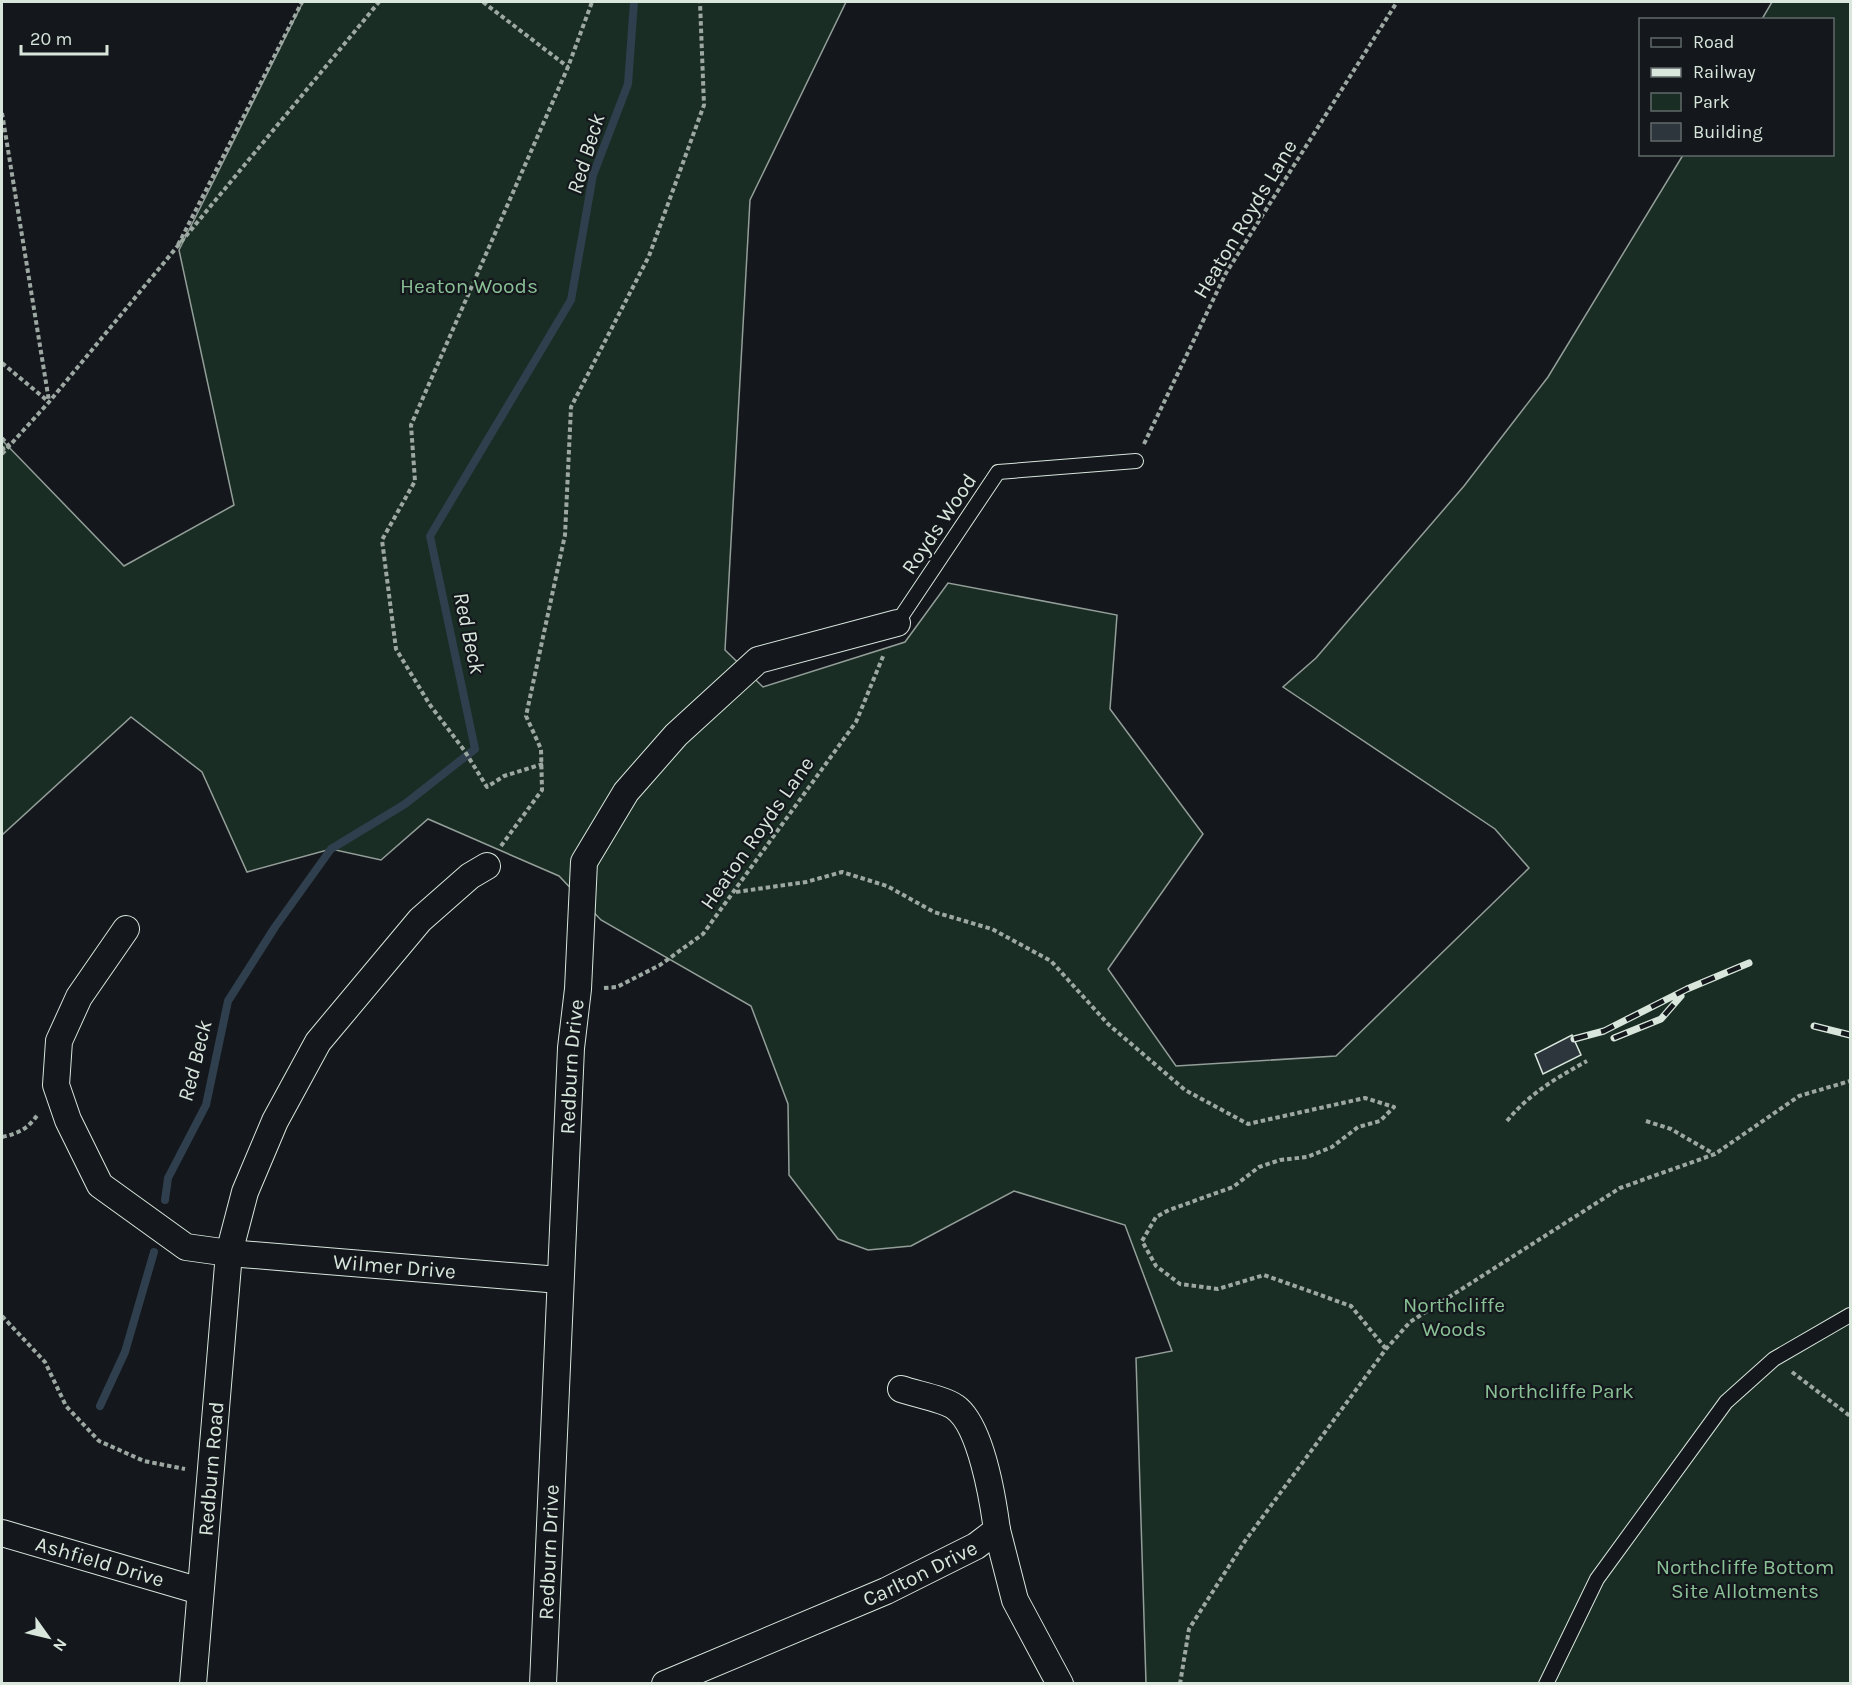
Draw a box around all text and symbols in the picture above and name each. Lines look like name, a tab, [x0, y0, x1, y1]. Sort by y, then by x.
scale bar	[21, 18, 106, 56]
legend	[1639, 18, 1834, 156]
text: 20 m	[30, 28, 72, 50]
text: Road	[1693, 31, 1734, 53]
text: Railway	[1693, 61, 1756, 83]
text: Park	[1693, 91, 1730, 113]
water label: Red Beck	[561, 110, 611, 197]
text: Building	[1693, 121, 1763, 143]
street label: Heaton Royds Lane	[1188, 135, 1302, 303]
park label: Heaton Woods	[400, 274, 538, 298]
street label: Royds Wood	[897, 469, 981, 579]
water label: Red Beck	[448, 590, 490, 677]
street label: Heaton Royds Lane	[695, 752, 819, 914]
street label: Redburn Drive	[555, 998, 589, 1135]
water label: Red Beck	[172, 1017, 218, 1104]
street label: Wilmer Drive	[332, 1250, 457, 1284]
park label: Northcliffe Woods	[1403, 1293, 1505, 1341]
park label: Northcliffe Park	[1484, 1379, 1634, 1403]
street label: Redburn Road	[193, 1401, 229, 1537]
street label: Redburn Drive	[534, 1484, 564, 1620]
street label: Ashfield Drive	[33, 1532, 167, 1592]
street label: Carlton Drive	[859, 1535, 981, 1611]
park label: Northcliffe Bottom Site Allotments	[1656, 1555, 1834, 1603]
north arrow	[18, 1607, 78, 1667]
text: N	[49, 1635, 71, 1655]

